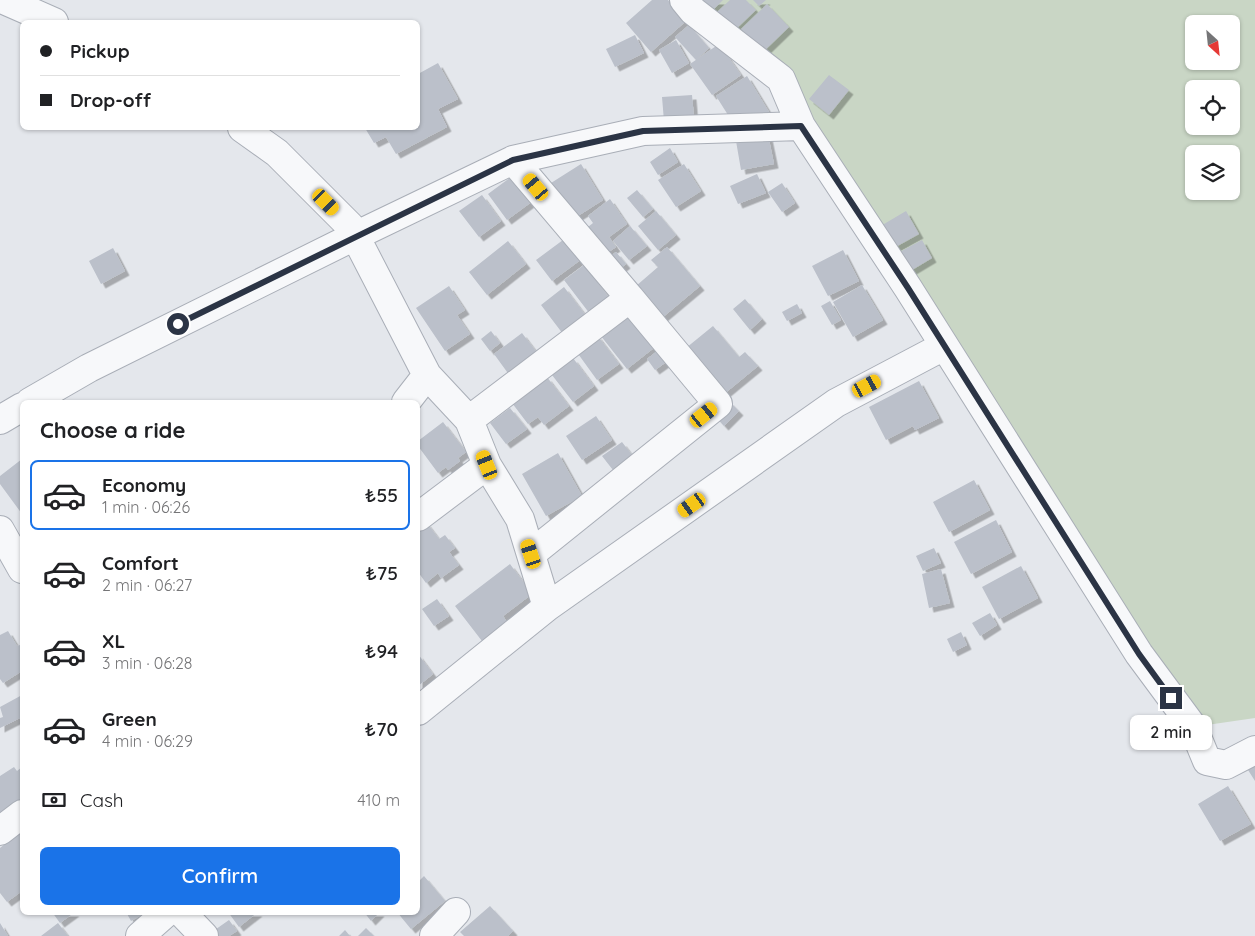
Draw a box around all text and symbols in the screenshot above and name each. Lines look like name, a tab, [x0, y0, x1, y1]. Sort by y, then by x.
north arrow	[1185, 15, 1240, 70]
map controls	[1185, 15, 1240, 200]
text: Pickup	[70, 39, 130, 63]
button: locate	[1185, 80, 1240, 135]
text: Drop-off	[70, 88, 151, 112]
button: layers	[1185, 145, 1240, 200]
car	[520, 171, 551, 203]
car	[310, 186, 341, 218]
route start	[167, 313, 189, 335]
car	[850, 372, 883, 400]
car	[687, 400, 720, 430]
text: Choose a ride	[40, 416, 185, 444]
car	[474, 448, 499, 482]
icon: car	[42, 473, 87, 518]
text: Economy	[102, 473, 186, 497]
text: ₺55	[365, 483, 398, 507]
car	[675, 490, 708, 520]
text: 1 min · 06:26	[102, 497, 190, 517]
car	[519, 537, 542, 571]
icon: car	[42, 551, 87, 596]
text: Comfort	[102, 551, 179, 575]
text: ₺75	[365, 561, 398, 585]
text: 2 min · 06:27	[102, 575, 192, 595]
icon: car	[42, 629, 87, 674]
text: XL	[102, 629, 125, 653]
text: ₺94	[365, 639, 398, 663]
text: 3 min · 06:28	[102, 653, 193, 673]
route end	[1160, 687, 1182, 709]
icon: car	[42, 707, 87, 752]
text: Green	[102, 707, 157, 731]
callout: 2 min	[1130, 716, 1212, 750]
text: ₺70	[365, 717, 398, 741]
text: 2 min	[1150, 722, 1192, 742]
text: 4 min · 06:29	[102, 731, 193, 751]
icon: cash	[40, 786, 68, 814]
text: Cash	[80, 788, 124, 812]
text: 410 m	[357, 790, 400, 810]
button: Confirm	[40, 847, 400, 905]

